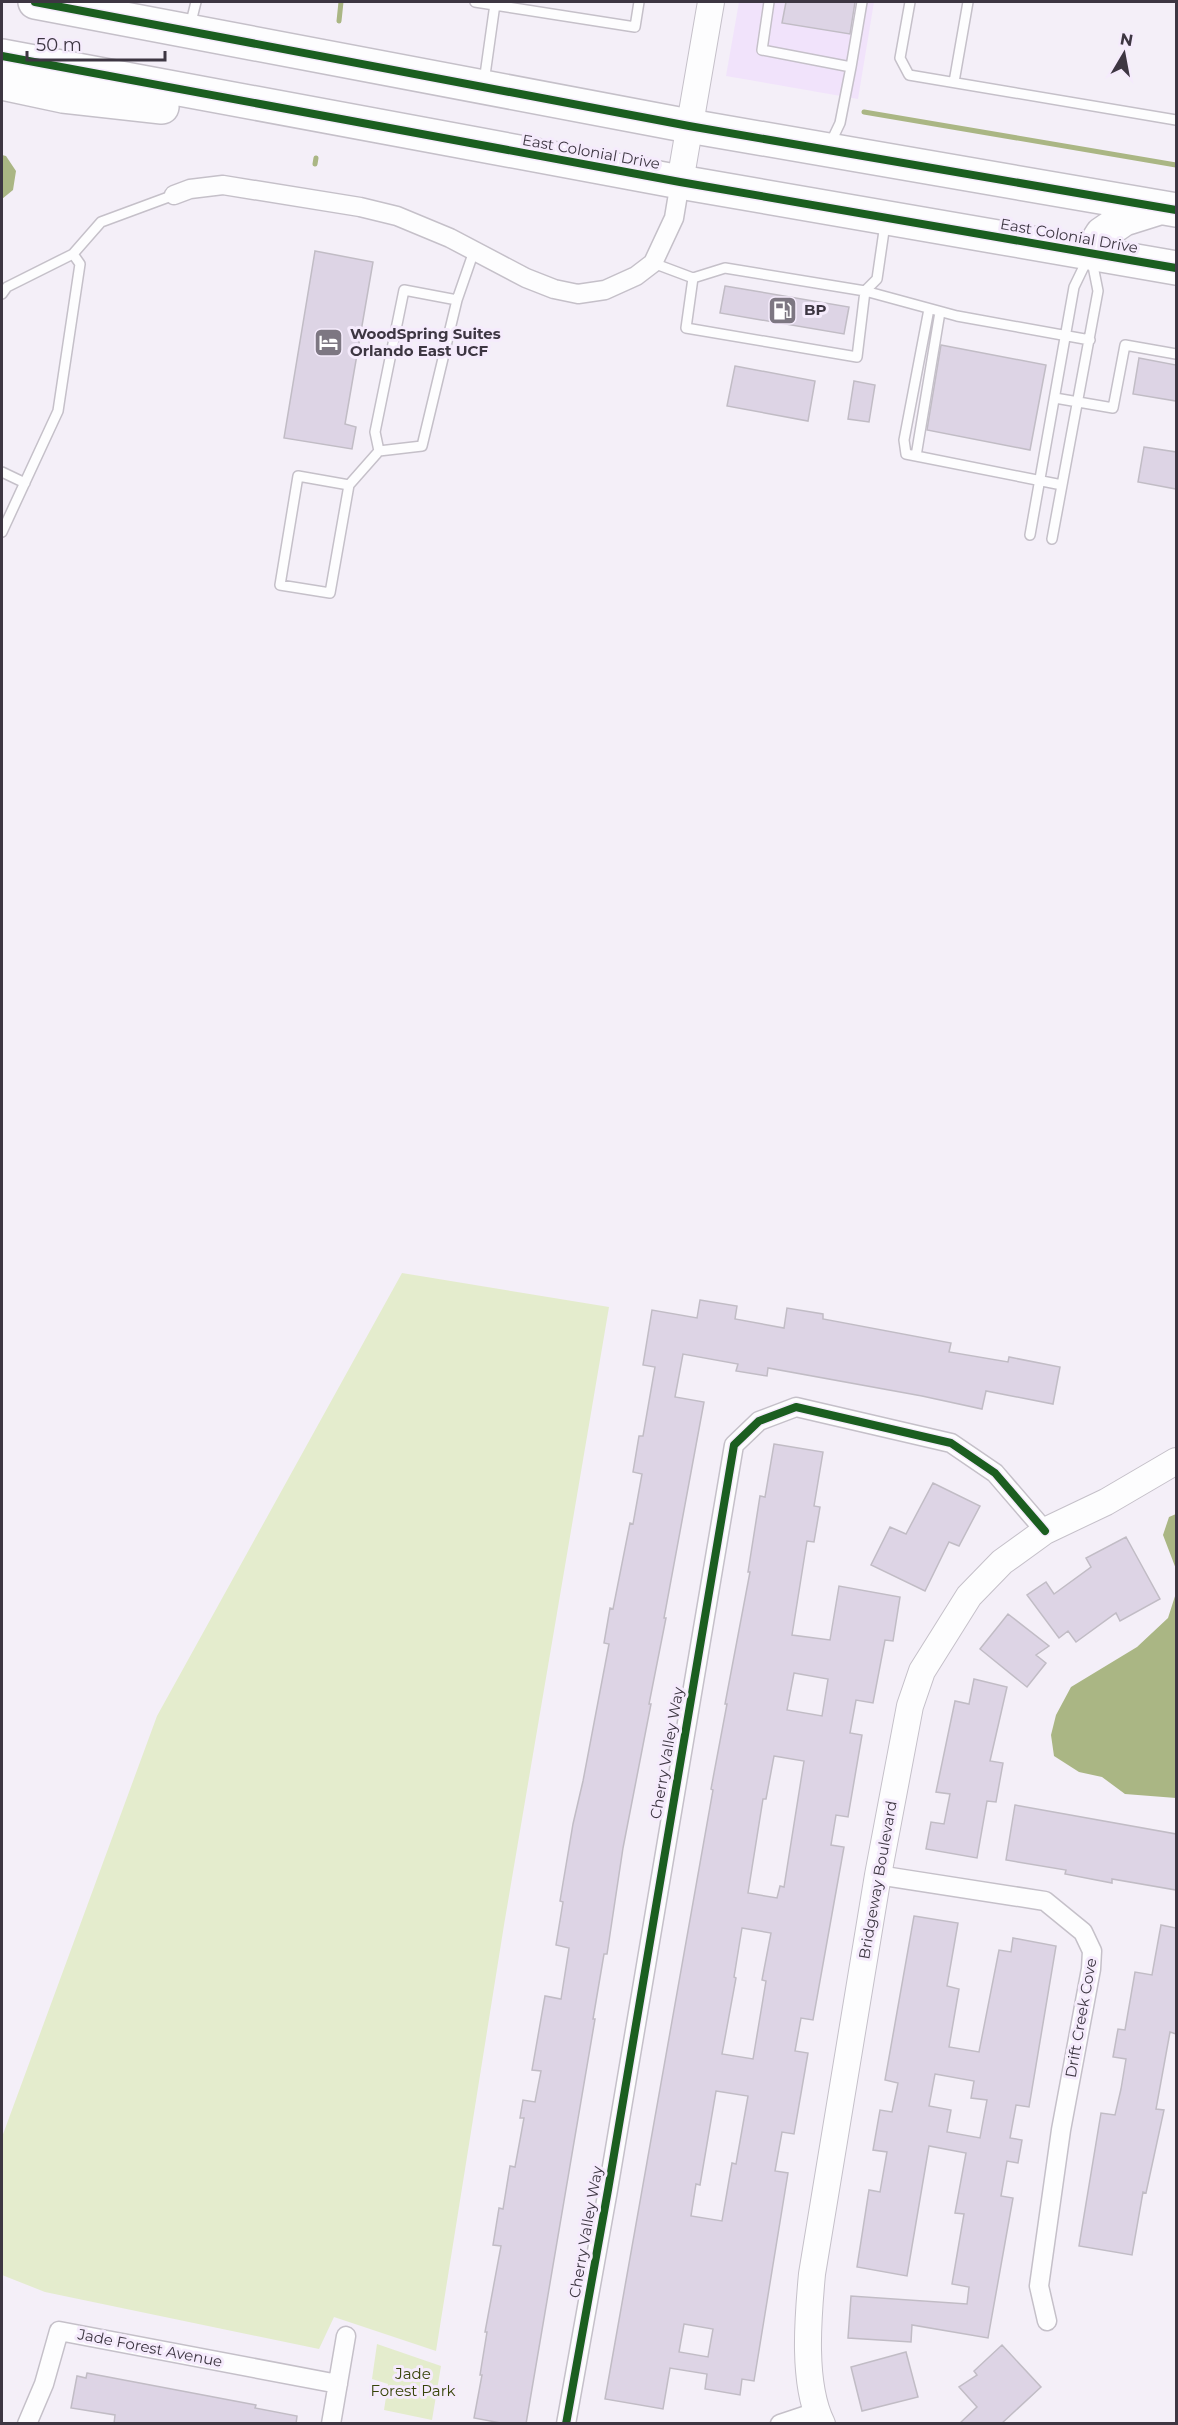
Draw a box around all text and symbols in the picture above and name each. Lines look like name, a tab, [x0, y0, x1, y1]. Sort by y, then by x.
scale bar	[27, 24, 165, 62]
north arrow	[1094, 24, 1154, 84]
text: N	[1118, 29, 1135, 50]
text: 50 m	[36, 34, 82, 56]
street label: East Colonial Drive	[521, 130, 661, 173]
street label: East Colonial Drive	[999, 214, 1139, 257]
fuel station icon: BP	[767, 294, 799, 326]
place label: BP	[804, 300, 826, 319]
place label: WoodSpring Suites Orlando East UCF	[350, 324, 501, 360]
hotel icon: WoodSpring Suites Orlando East UCF	[313, 327, 345, 359]
street label: Cherry Valley Way	[646, 1685, 688, 1820]
street label: Bridgeway Boulevard	[854, 1799, 901, 1961]
street label: Drift Creek Cove	[1061, 1957, 1100, 2079]
street label: Cherry Valley Way	[565, 2164, 607, 2299]
street label: Jade Forest Avenue	[75, 2324, 224, 2371]
park label: Jade Forest Park	[370, 2364, 456, 2400]

